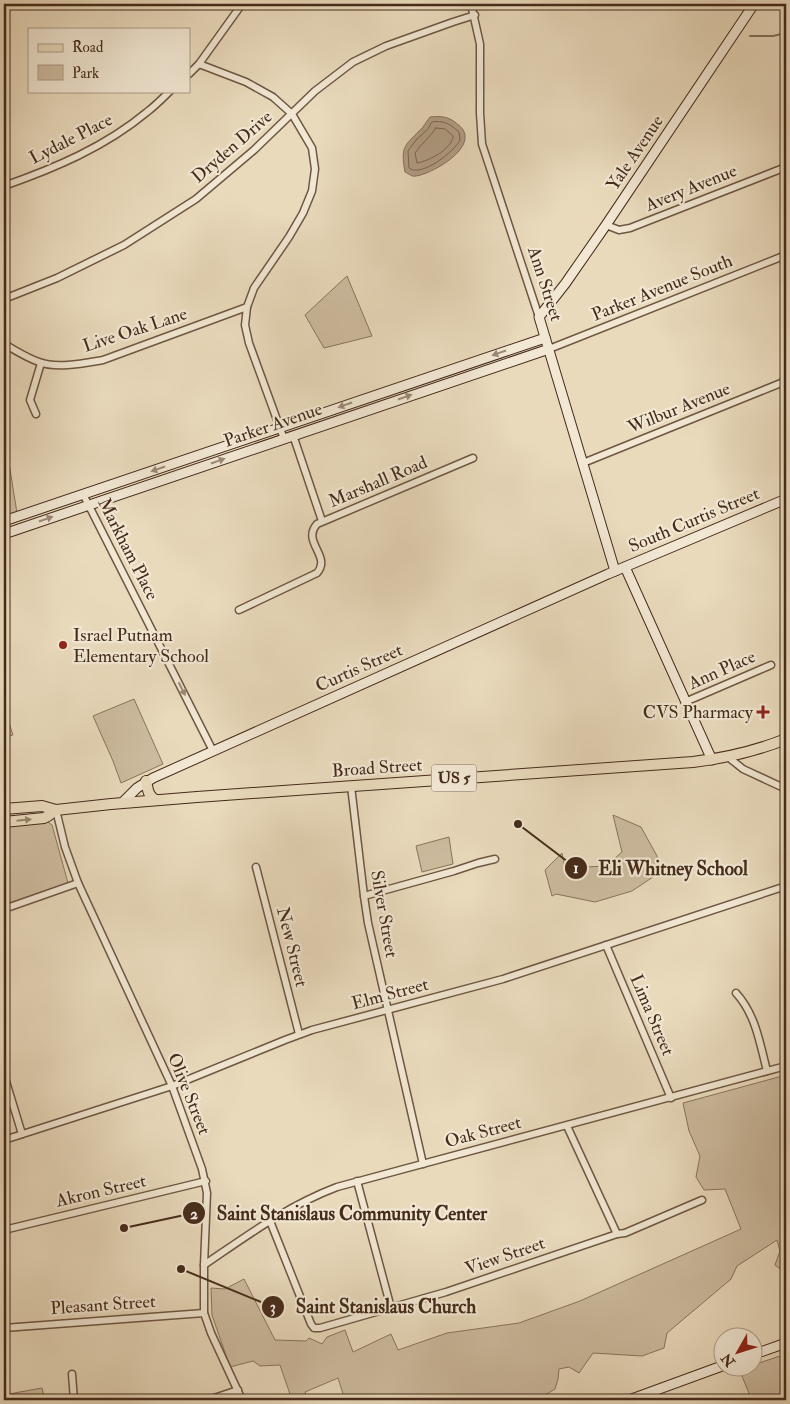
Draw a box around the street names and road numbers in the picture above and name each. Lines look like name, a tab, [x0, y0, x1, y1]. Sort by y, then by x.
street label: Dryden Drive	[187, 105, 278, 188]
street label: Lydale Place	[26, 108, 117, 170]
street label: Yale Avenue	[601, 110, 669, 195]
street label: Avery Avenue	[641, 159, 741, 217]
street label: Ann Street	[522, 243, 568, 324]
street label: Parker Avenue South	[588, 249, 736, 327]
street label: Live Oak Lane	[80, 302, 191, 358]
street label: Wilbur Avenue	[624, 377, 734, 439]
street label: Parker Avenue	[221, 397, 326, 453]
street label: Marshall Road	[325, 451, 431, 513]
street label: South Curtis Street	[625, 482, 763, 558]
street label: Markham Place	[92, 494, 164, 604]
street label: Curtis Street	[312, 639, 406, 697]
street label: Ann Place	[684, 645, 760, 695]
street label: Broad Street	[331, 753, 423, 783]
road number: US 5	[432, 764, 476, 791]
street label: Silver Street	[365, 869, 403, 960]
street label: New Street	[271, 905, 313, 989]
street label: Lima Street	[625, 971, 680, 1059]
street label: Elm Street	[349, 973, 431, 1015]
street label: Olive Street	[162, 1050, 216, 1138]
street label: Oak Street	[442, 1111, 524, 1153]
street label: Akron Street	[53, 1169, 148, 1213]
street label: View Street	[462, 1232, 548, 1280]
street label: Pleasant Street	[49, 1290, 157, 1320]

